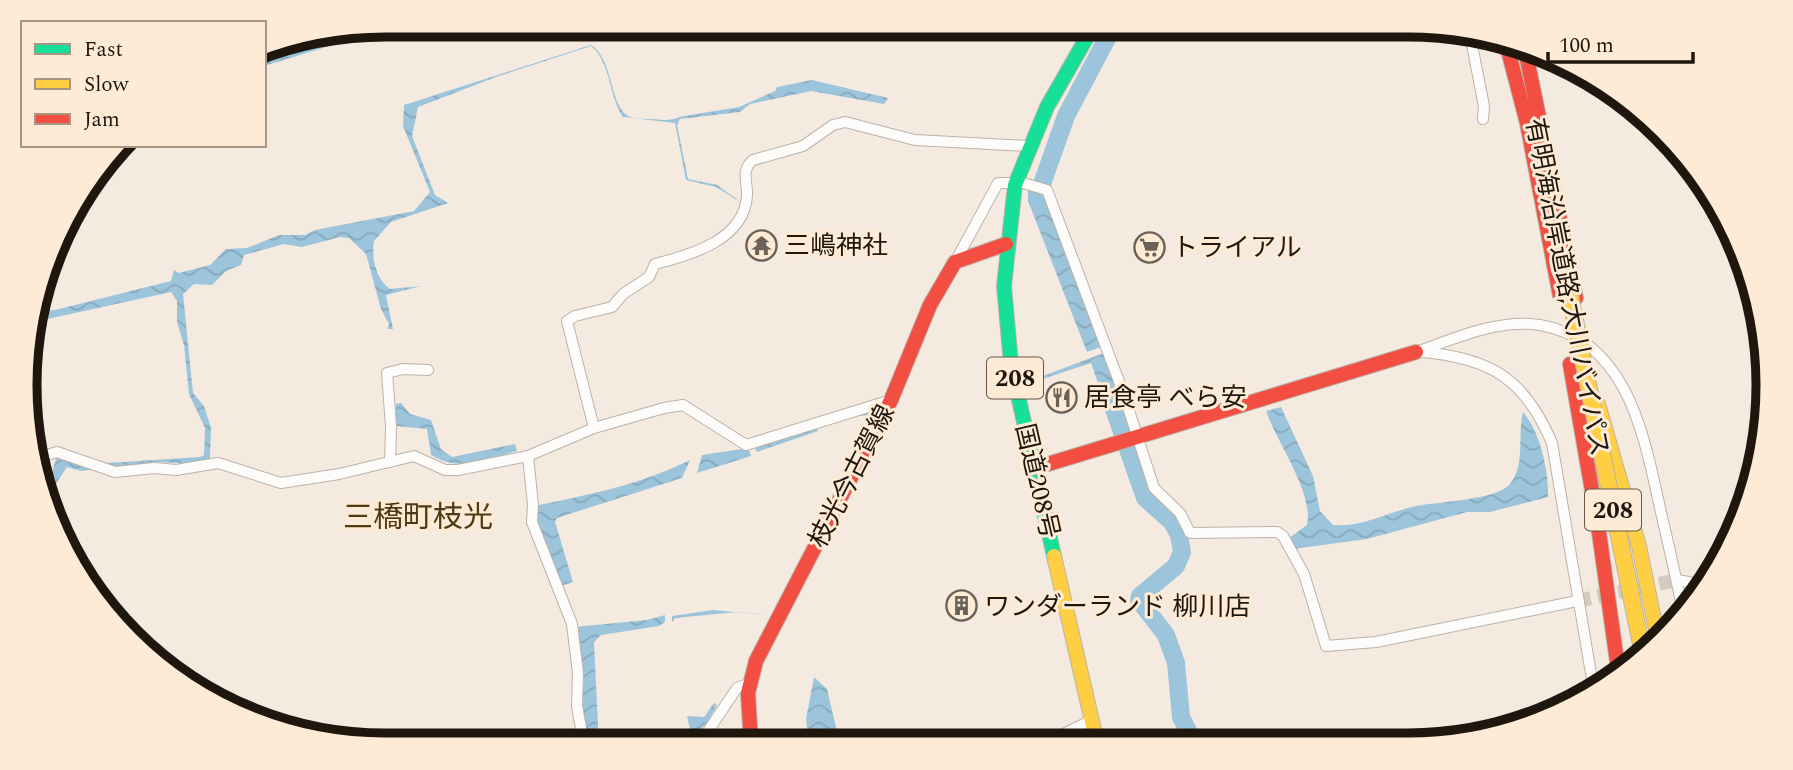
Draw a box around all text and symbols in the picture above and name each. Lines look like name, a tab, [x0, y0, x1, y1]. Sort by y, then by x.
legend	[21, 21, 266, 147]
scale bar	[1548, 21, 1693, 65]
text: 100 m	[1559, 30, 1614, 62]
text: Fast	[84, 34, 123, 66]
text: Slow	[84, 69, 130, 101]
text: Jam	[84, 104, 120, 136]
street label: 有明海沿岸道路;大川バイパス	[1515, 115, 1619, 460]
place label: 三嶋神社	[784, 226, 888, 266]
temple icon: 三嶋神社	[744, 228, 778, 262]
place label: トライアル	[1172, 228, 1302, 268]
supermarket icon: トライアル	[1132, 230, 1166, 264]
road number: 208	[987, 358, 1043, 398]
place label: 居食亭 べら安	[1084, 378, 1247, 418]
restaurant icon: 居食亭 べら安	[1044, 380, 1078, 414]
street label: 枝光今古賀線	[799, 398, 905, 555]
street label: 国道208号	[1004, 420, 1070, 543]
road number: 208	[1585, 490, 1641, 530]
district label: 三橋町枝光	[343, 495, 493, 541]
place label: ワンダーランド 柳川店	[984, 587, 1251, 627]
building icon: ワンダーランド 柳川店	[944, 589, 978, 623]

